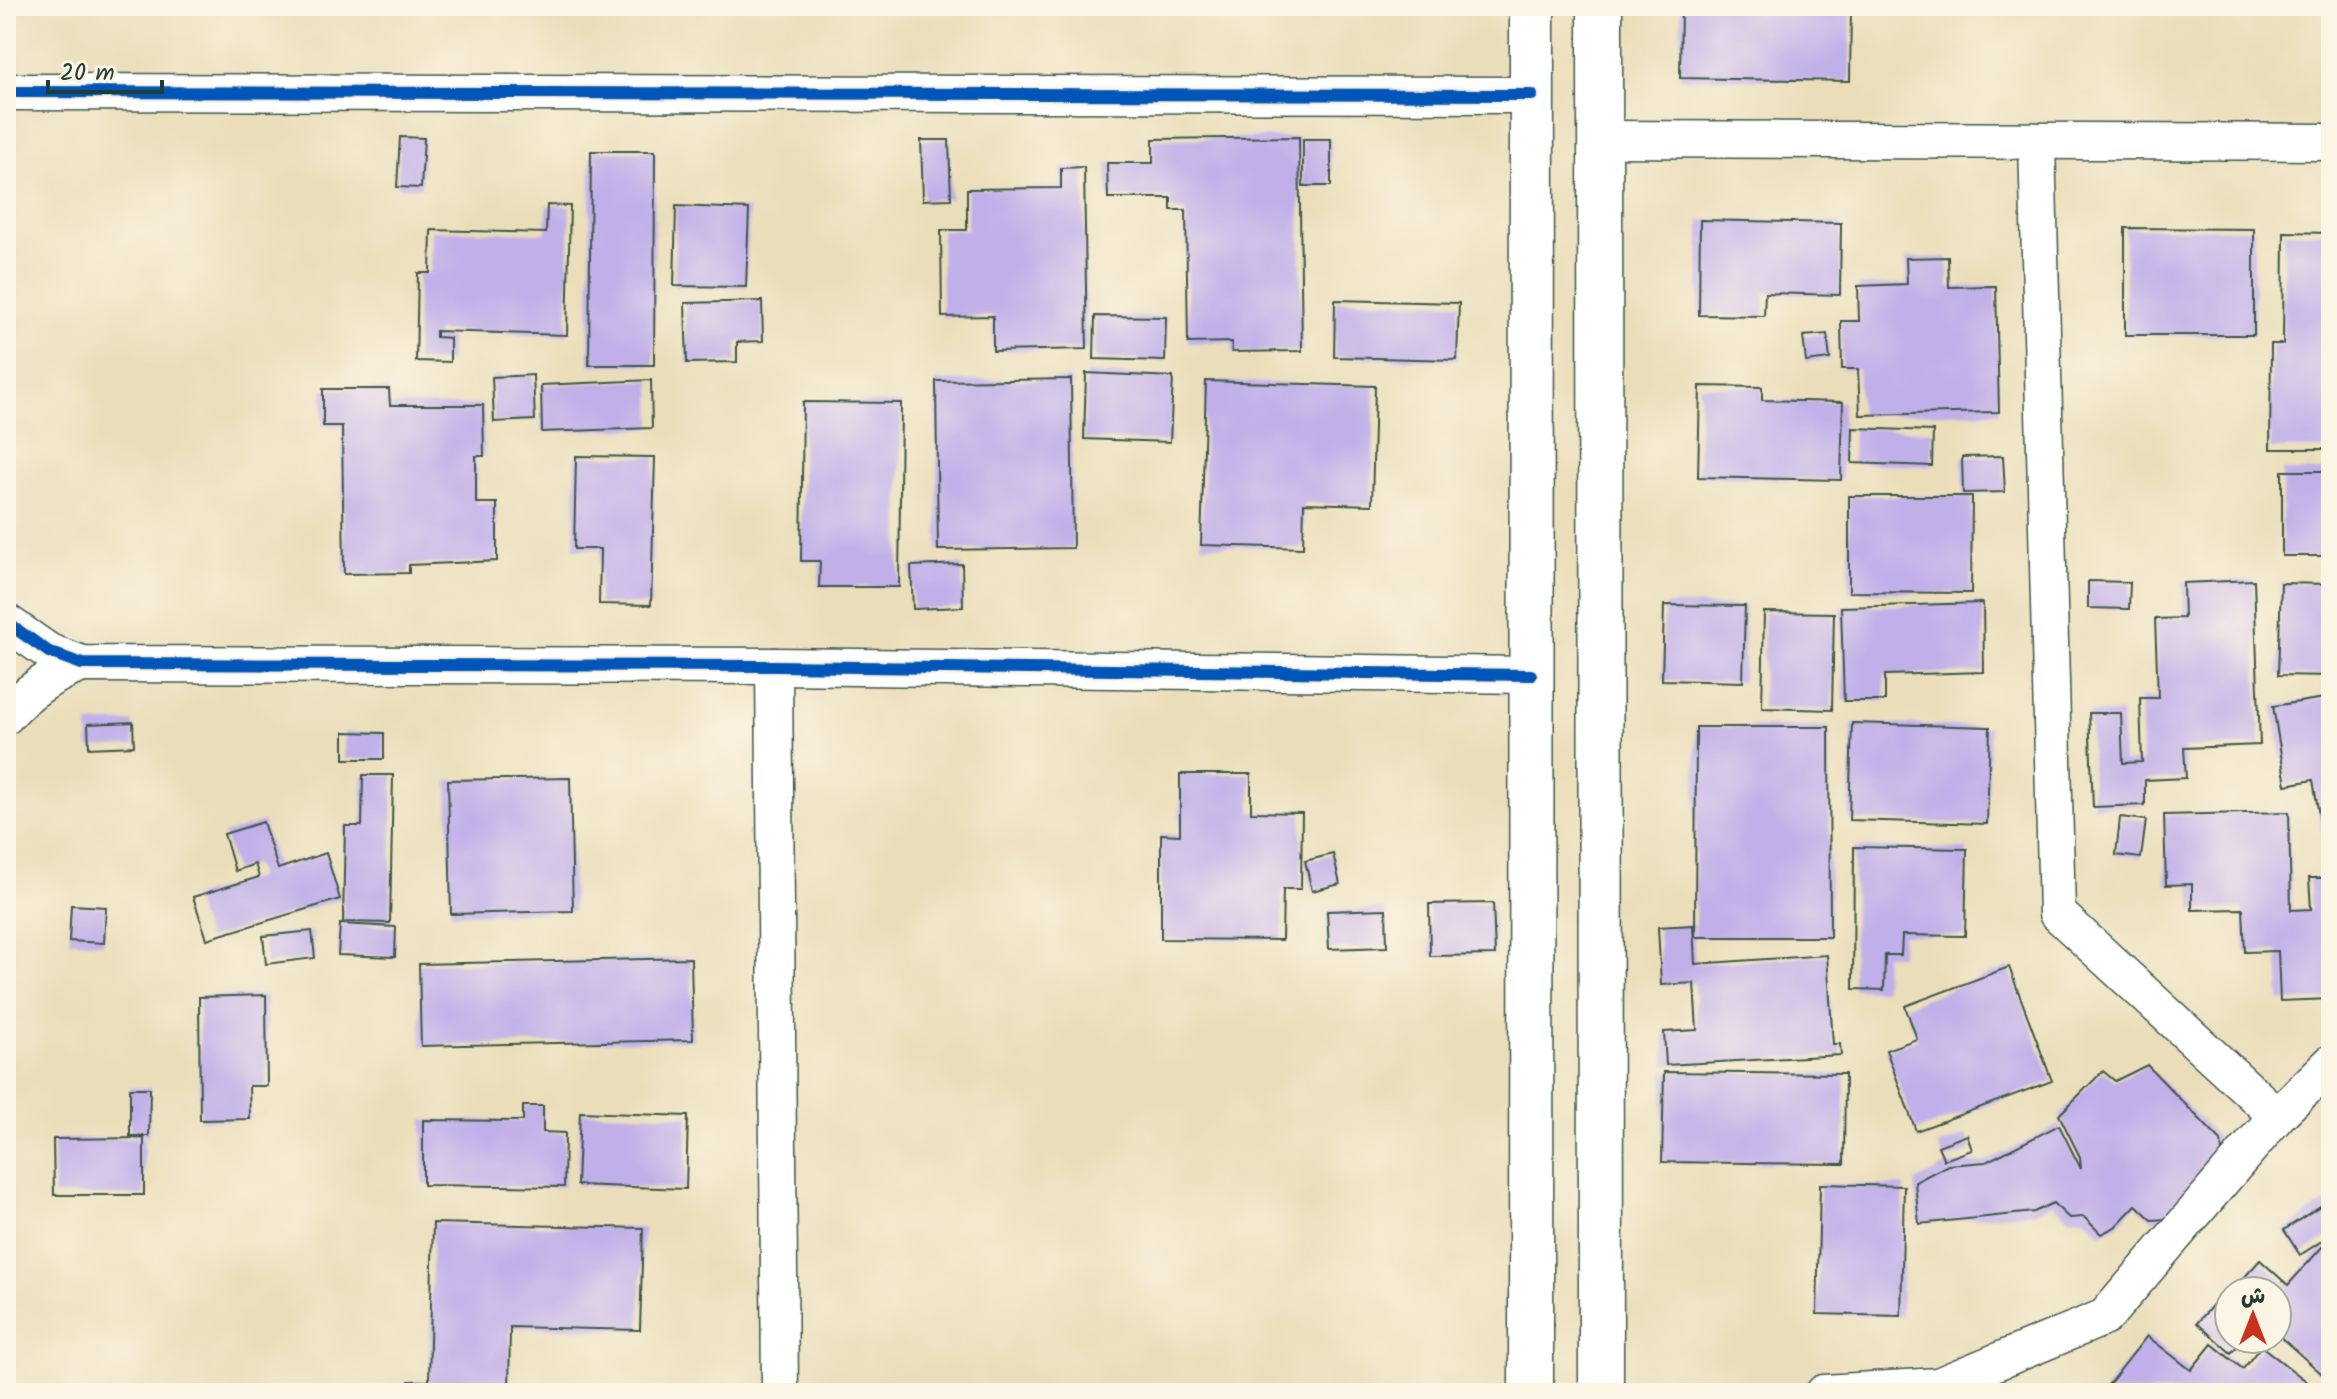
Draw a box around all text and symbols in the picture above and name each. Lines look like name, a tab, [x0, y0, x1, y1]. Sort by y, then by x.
scale bar	[48, 44, 162, 94]
text: 20 m	[60, 54, 115, 93]
north arrow	[2213, 1275, 2293, 1355]
text: ش	[2241, 1280, 2265, 1315]

